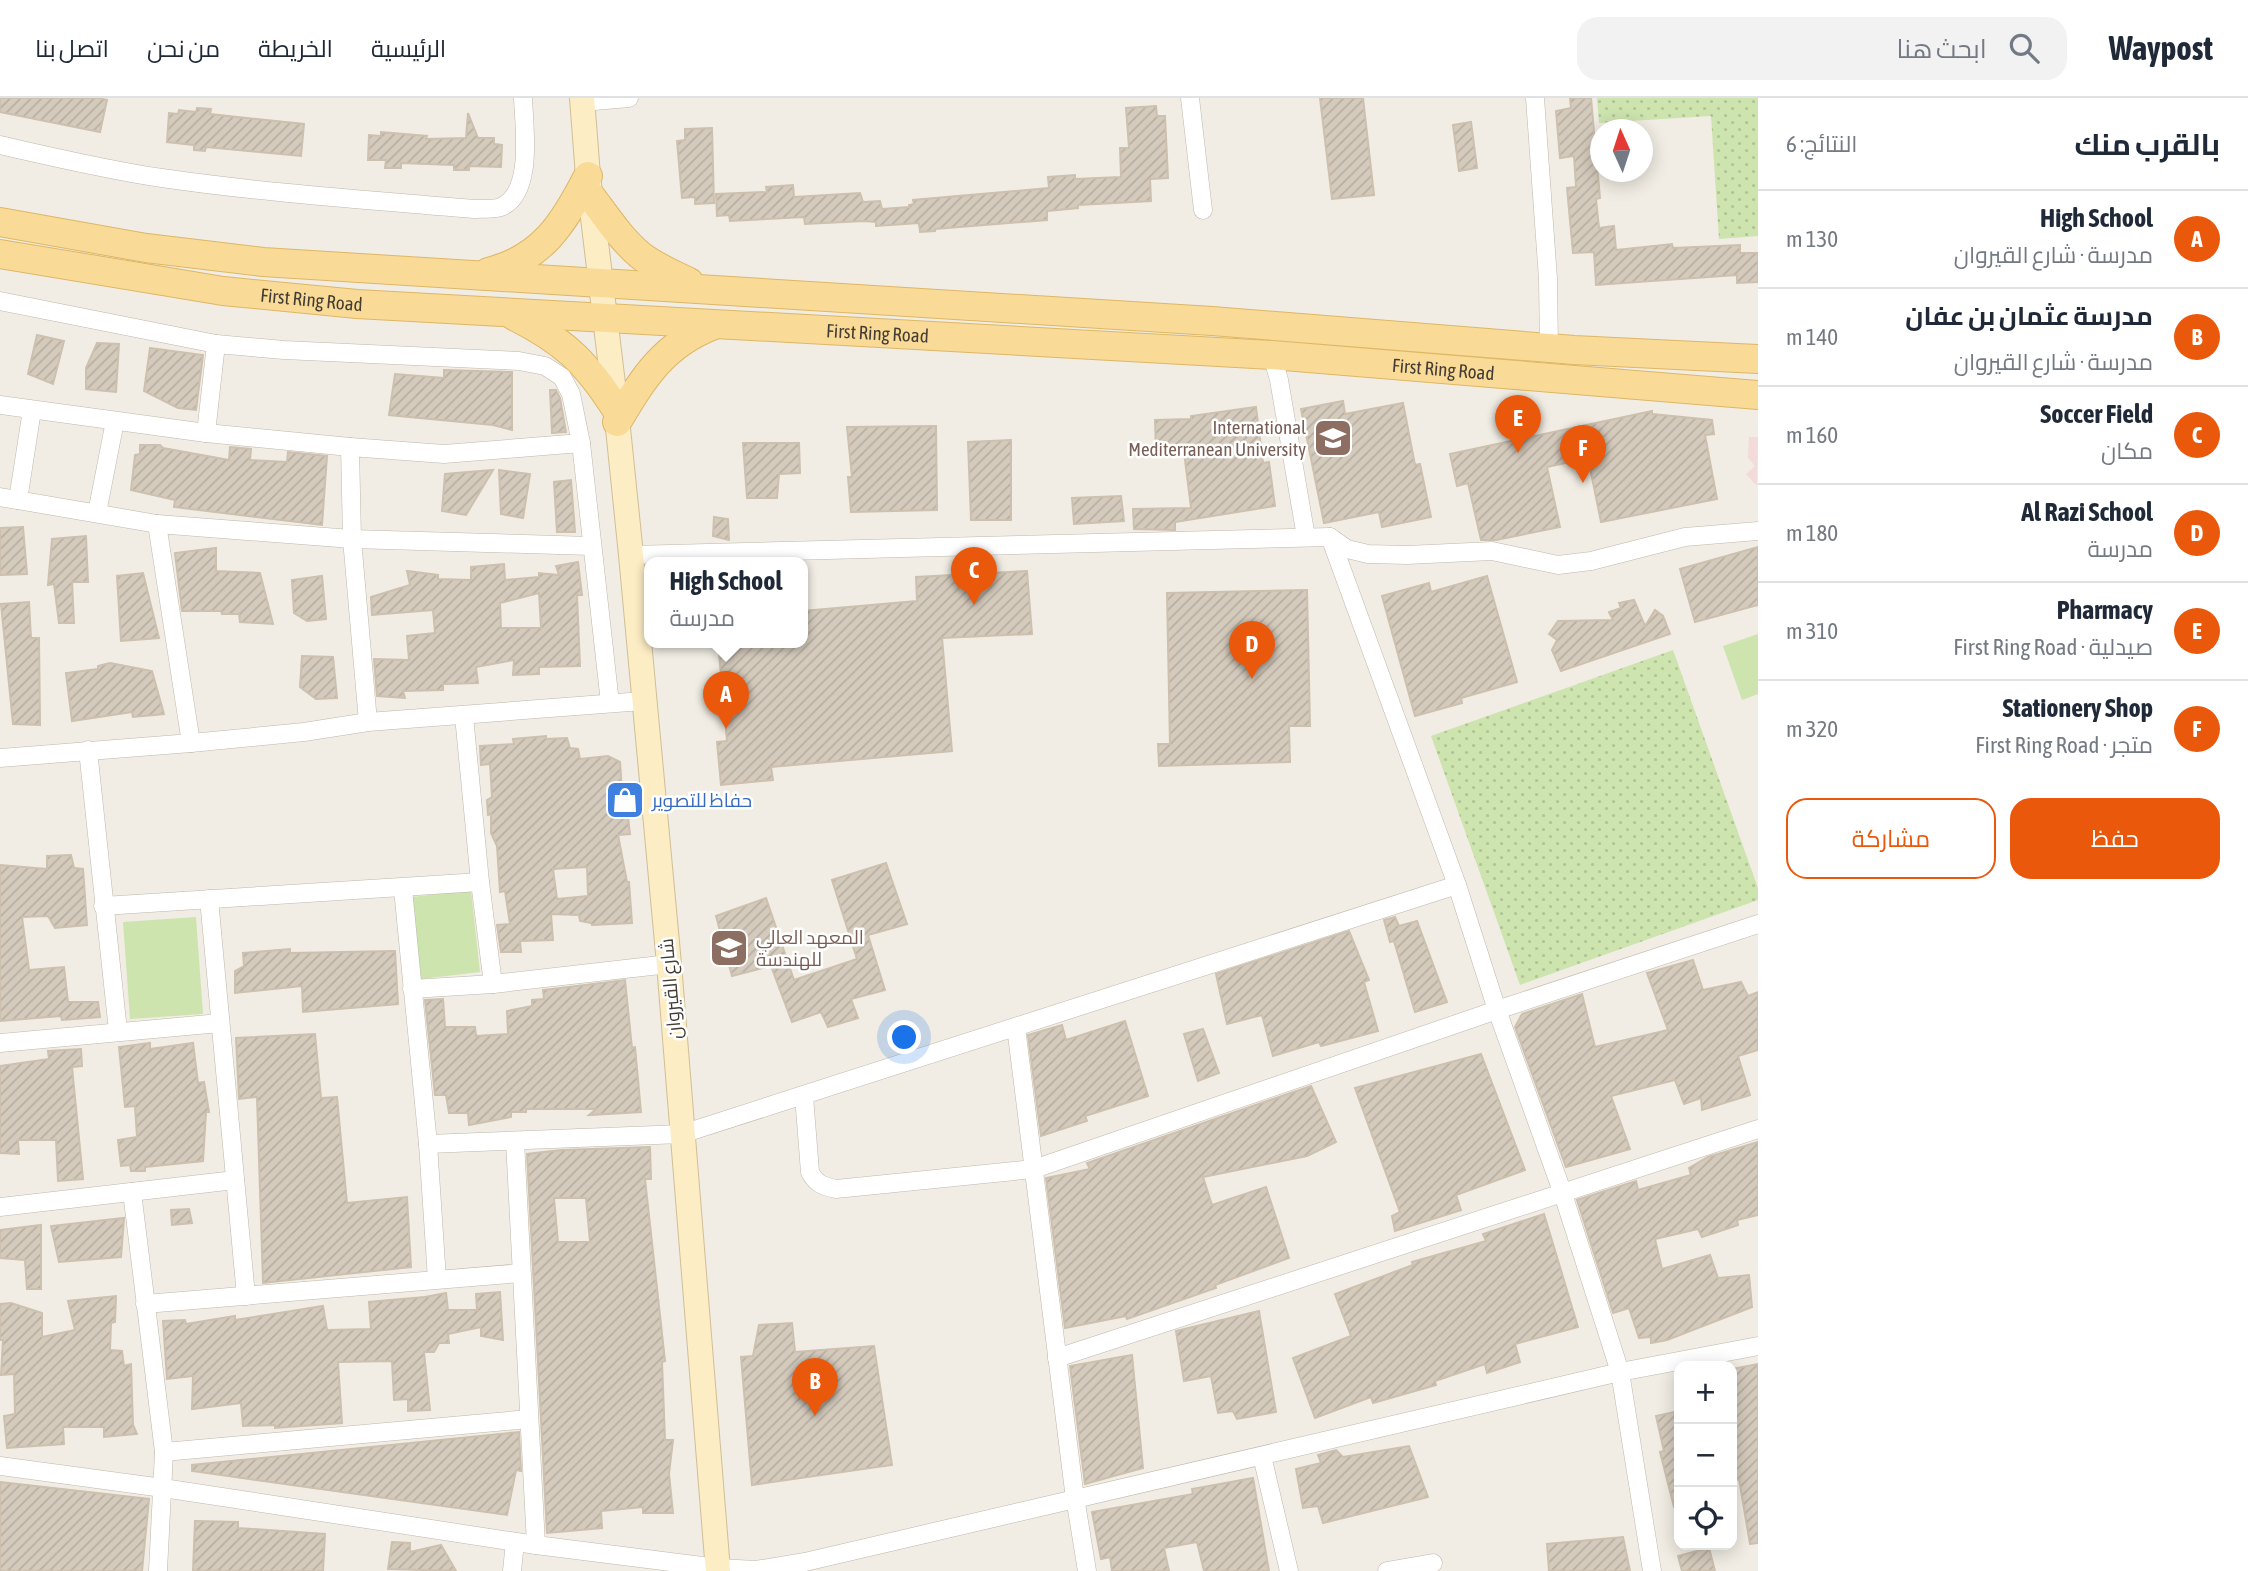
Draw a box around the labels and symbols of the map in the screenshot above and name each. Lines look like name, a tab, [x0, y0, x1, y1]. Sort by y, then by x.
north arrow	[1590, 119, 1653, 182]
street label: First Ring Road	[259, 284, 363, 315]
street label: First Ring Road	[826, 319, 929, 347]
street label: First Ring Road	[1391, 354, 1495, 384]
pin: E	[1495, 395, 1541, 453]
place label: International Mediterranean University	[1128, 416, 1306, 460]
school or university icon: International Mediterranean University	[1312, 417, 1354, 459]
pin: F	[1560, 425, 1606, 483]
pin: C	[951, 547, 997, 605]
pin: D	[1229, 621, 1275, 679]
pin: A	[703, 671, 749, 729]
shop icon: حفاظ للتصوير	[604, 779, 646, 821]
place label: حفاظ للتصوير	[651, 789, 752, 812]
place label: المعهد العالي للهندسة	[756, 926, 864, 971]
school or university icon: المعهد العالي للهندسة	[708, 927, 750, 969]
street label: شارع القيروان	[655, 937, 688, 1040]
your location	[887, 1020, 921, 1054]
pin: B	[792, 1358, 838, 1416]

